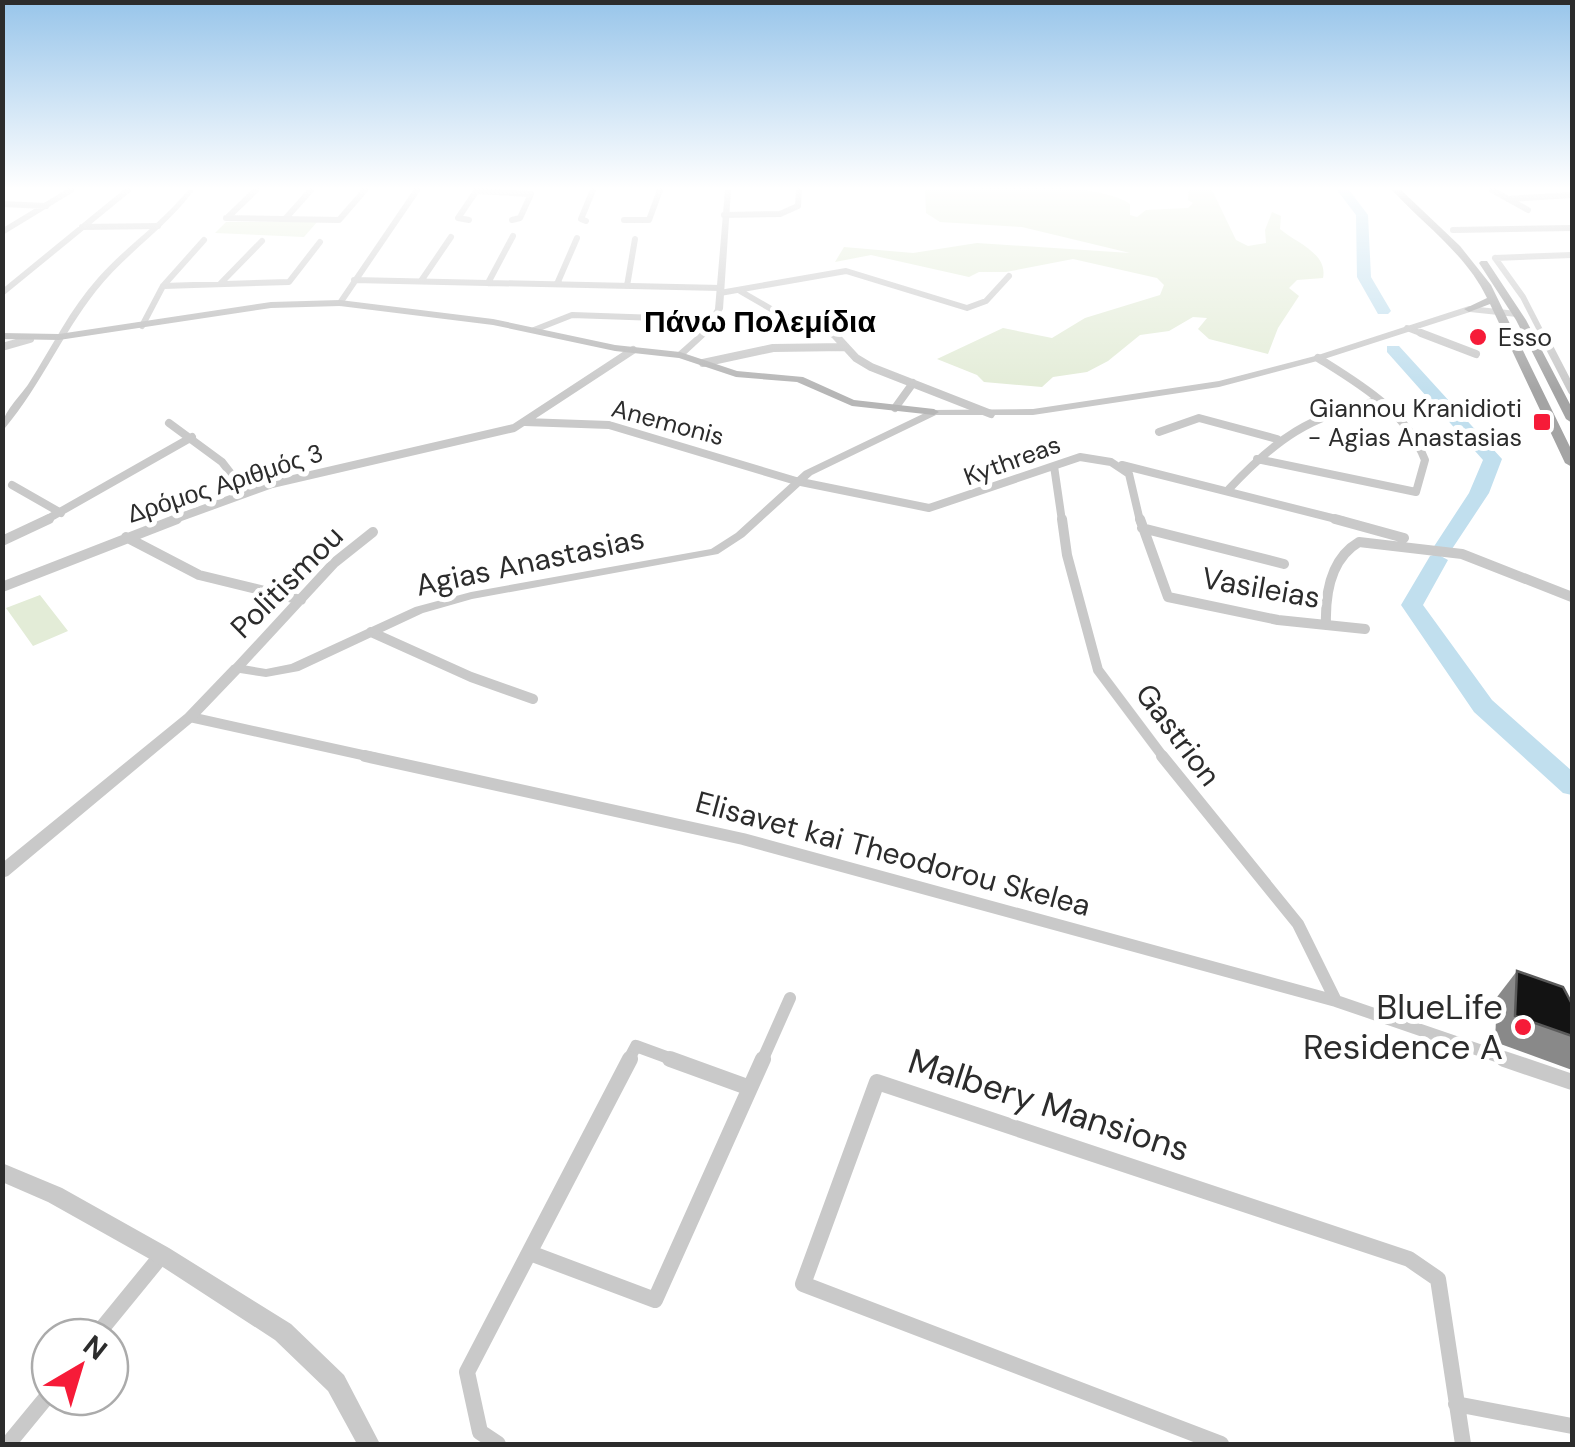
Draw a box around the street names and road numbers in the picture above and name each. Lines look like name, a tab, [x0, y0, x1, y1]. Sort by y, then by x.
street label: Anemonis	[608, 392, 728, 453]
street label: Kythreas	[959, 428, 1065, 493]
street label: Δρόμος Αριθμός 3	[123, 436, 327, 531]
street label: Politismou	[222, 517, 351, 646]
street label: Agias Anastasias	[412, 518, 648, 605]
street label: Vasileias	[1199, 558, 1323, 617]
street label: Gastrion	[1127, 676, 1230, 794]
street label: Elisavet kai Theodorou Skelea	[692, 782, 1095, 925]
street label: Malbery Mansions	[903, 1038, 1195, 1172]

